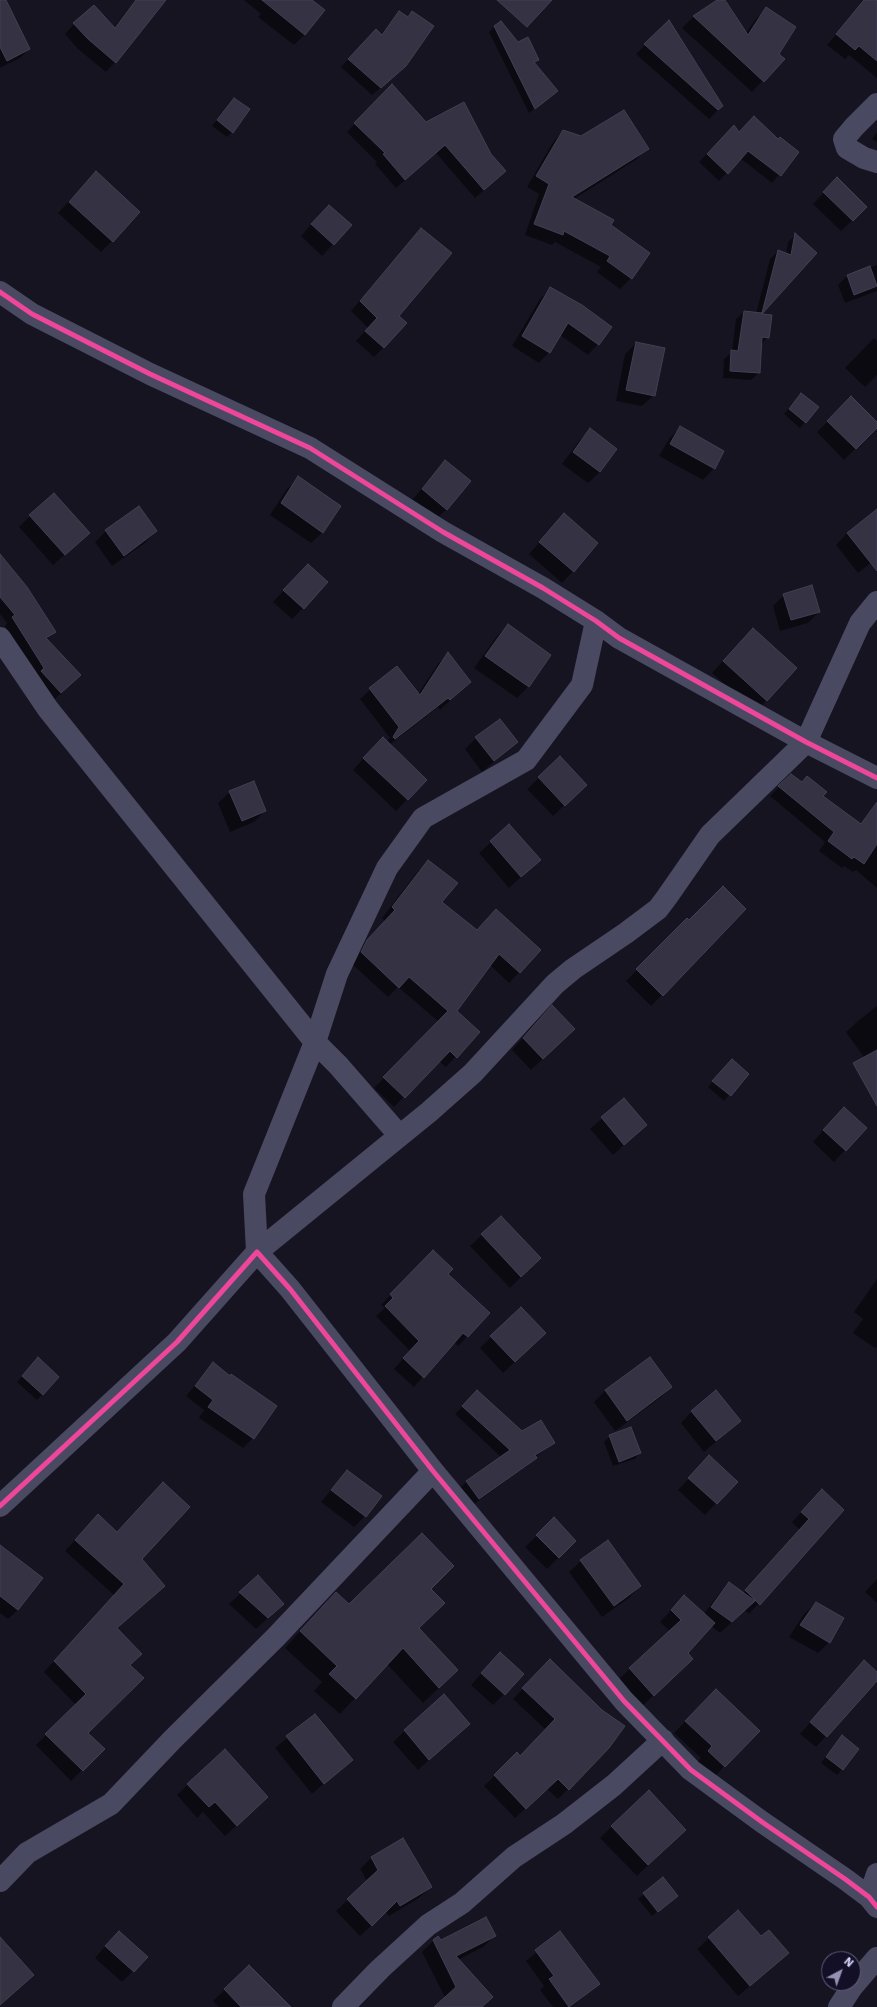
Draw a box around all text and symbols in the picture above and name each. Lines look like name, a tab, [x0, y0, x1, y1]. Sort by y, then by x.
north arrow	[821, 1951, 861, 1991]
text: N	[841, 1955, 856, 1970]

